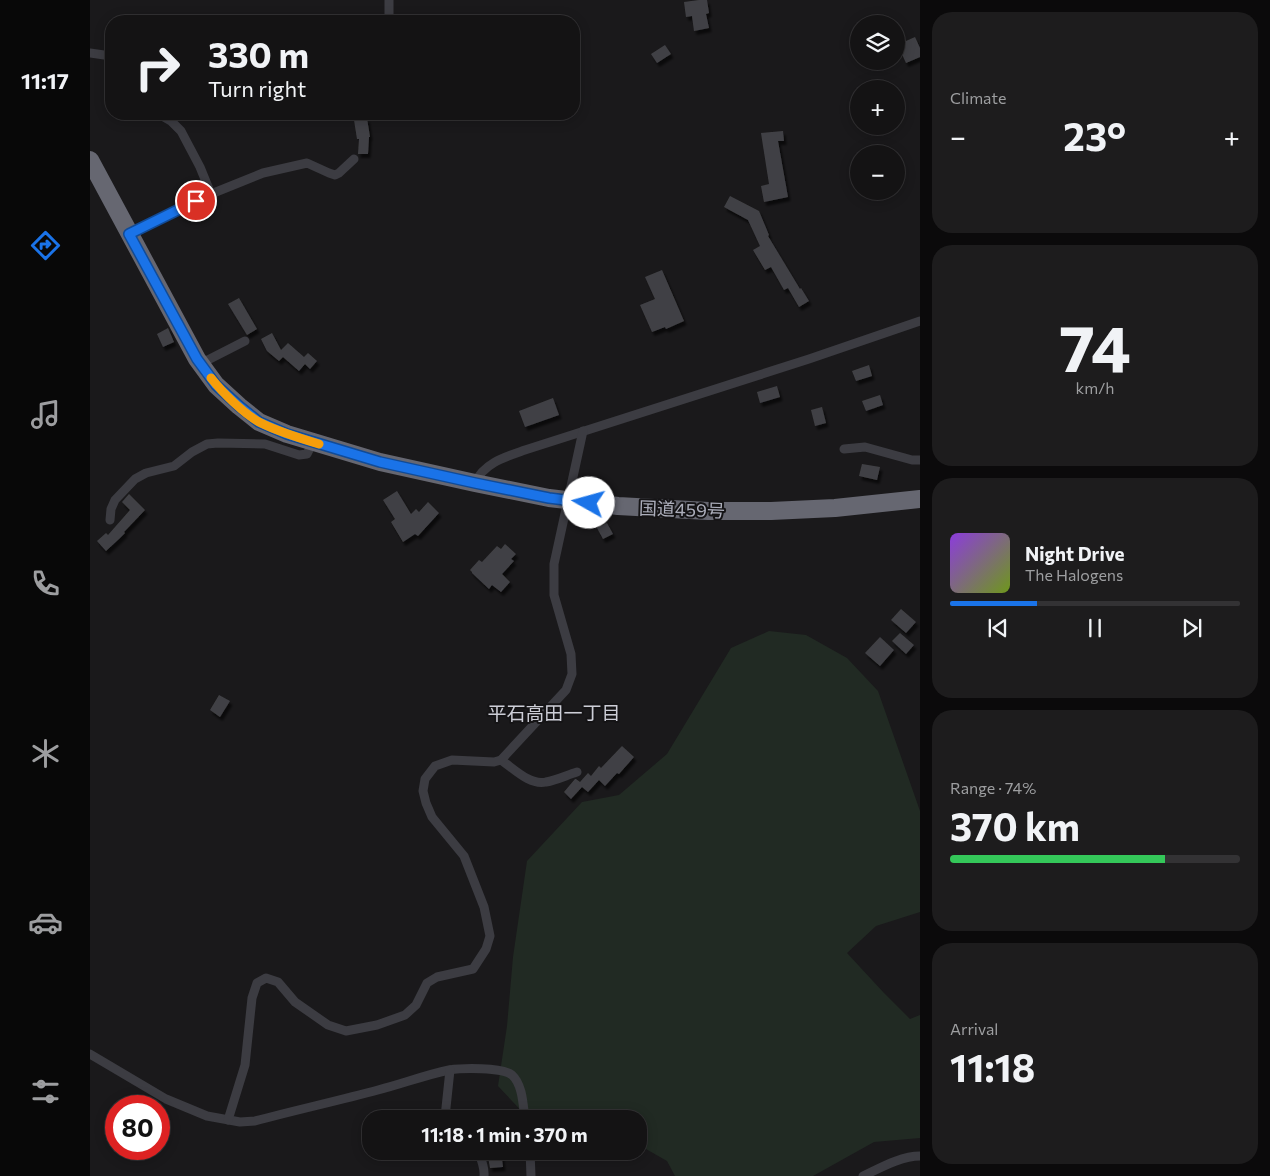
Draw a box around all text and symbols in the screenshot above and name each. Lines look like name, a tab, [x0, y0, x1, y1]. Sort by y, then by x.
map controls	[850, 15, 905, 200]
button: layers	[850, 15, 905, 70]
text: 330 m	[208, 32, 309, 75]
icon: right	[125, 35, 190, 100]
text: 11:17	[21, 67, 69, 94]
text: Turn right	[208, 75, 306, 102]
button: +	[850, 80, 905, 135]
text: Climate	[950, 88, 1006, 107]
text: 23°	[1063, 112, 1126, 159]
text: −	[950, 119, 966, 153]
text: +	[1224, 119, 1240, 153]
button: −	[850, 145, 905, 200]
pin	[175, 180, 217, 222]
icon: arrive	[182, 187, 210, 215]
icon: directions	[28, 228, 63, 263]
text: 74	[1059, 306, 1131, 385]
text: km/h	[1076, 378, 1114, 397]
icon: music	[28, 397, 63, 432]
position arrow	[562, 476, 614, 528]
street label: 国道459号	[639, 497, 725, 521]
text: Night Drive	[1025, 542, 1125, 565]
text: The Halogens	[1025, 565, 1123, 584]
icon: phone	[28, 566, 63, 601]
icon: previous	[984, 614, 1012, 642]
icon: pause	[1081, 614, 1109, 642]
icon: next	[1178, 614, 1206, 642]
district label: 平石高田一丁目	[487, 701, 621, 724]
icon: climate	[28, 736, 63, 771]
text: Range · 74%	[950, 778, 1036, 797]
text: 370 km	[950, 802, 1080, 849]
icon: car	[28, 905, 63, 940]
text: Arrival	[950, 1019, 998, 1038]
text: 11:18	[950, 1043, 1035, 1090]
icon: filters	[28, 1074, 63, 1109]
speed limit sign: 80	[105, 1095, 170, 1160]
text: 11:18 · 1 min · 370 m	[421, 1123, 588, 1146]

